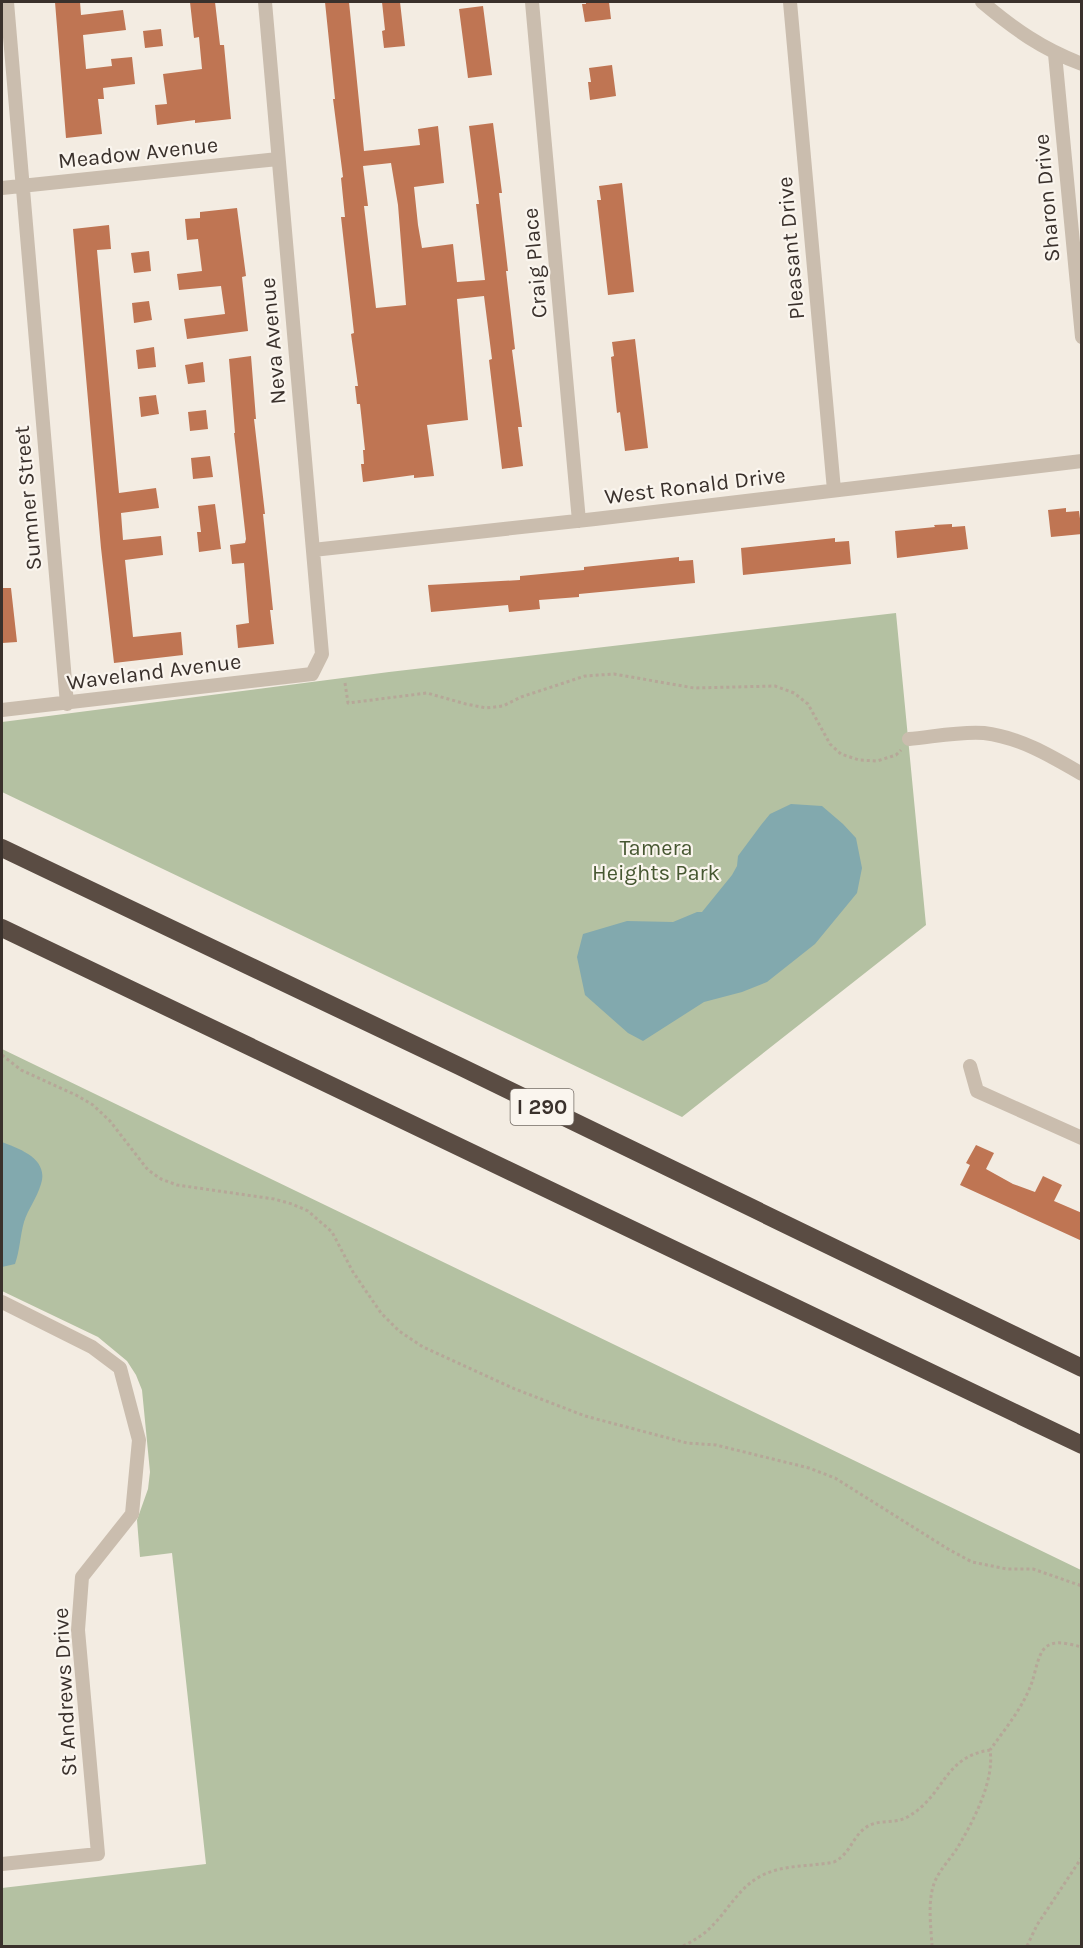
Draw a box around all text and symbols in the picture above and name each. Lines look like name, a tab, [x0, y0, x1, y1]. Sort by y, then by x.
street label: Meadow Avenue	[57, 132, 219, 174]
street label: Sharon Drive	[1028, 133, 1066, 263]
street label: Pleasant Drive	[772, 175, 810, 321]
street label: Craig Place	[517, 207, 553, 319]
street label: Neva Avenue	[255, 277, 291, 405]
street label: Sumner Street	[9, 424, 47, 572]
street label: West Ronald Drive	[603, 462, 787, 510]
street label: Waveland Avenue	[65, 648, 243, 696]
park label: Tamera Heights Park	[592, 835, 720, 886]
road number: I 290	[510, 1089, 574, 1125]
street label: St Andrews Drive	[48, 1607, 82, 1777]

